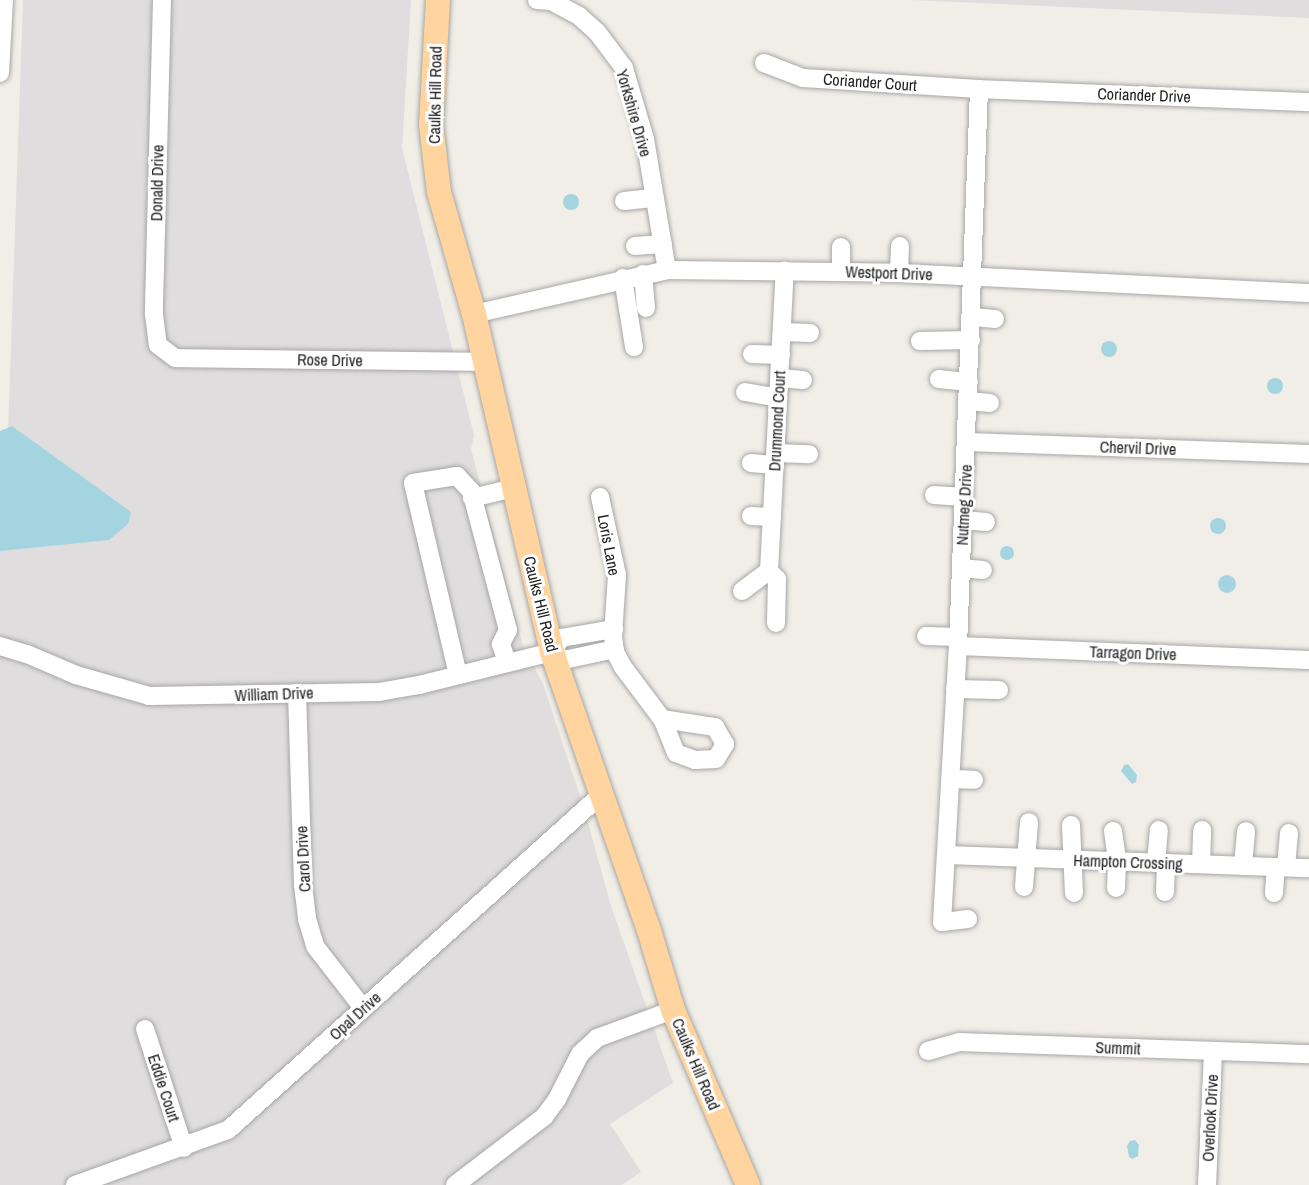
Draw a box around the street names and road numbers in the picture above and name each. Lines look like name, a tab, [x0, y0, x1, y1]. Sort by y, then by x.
street label: Caulks Hill Road	[425, 46, 445, 144]
street label: Yorkshire Drive	[612, 67, 656, 159]
street label: Coriander Court	[822, 69, 918, 95]
street label: Coriander Drive	[1097, 84, 1191, 106]
street label: Donald Drive	[147, 145, 167, 221]
street label: Westport Drive	[845, 262, 933, 284]
street label: Rose Drive	[297, 350, 363, 370]
street label: Drummond Court	[765, 370, 789, 472]
street label: Chervil Drive	[1099, 437, 1177, 459]
street label: Nutmeg Drive	[952, 464, 976, 546]
street label: Loris Lane	[594, 513, 624, 577]
street label: Caulks Hill Road	[520, 554, 562, 654]
street label: Tarragon Drive	[1089, 642, 1177, 664]
street label: William Drive	[234, 683, 314, 705]
street label: Carol Drive	[292, 825, 314, 893]
street label: Hampton Crossing	[1073, 850, 1183, 874]
street label: Opal Drive	[325, 988, 385, 1044]
street label: Caulks Hill Road	[668, 1015, 724, 1113]
street label: Summit	[1095, 1038, 1141, 1058]
street label: Eddie Court	[144, 1052, 184, 1124]
street label: Overlook Drive	[1198, 1074, 1222, 1162]

